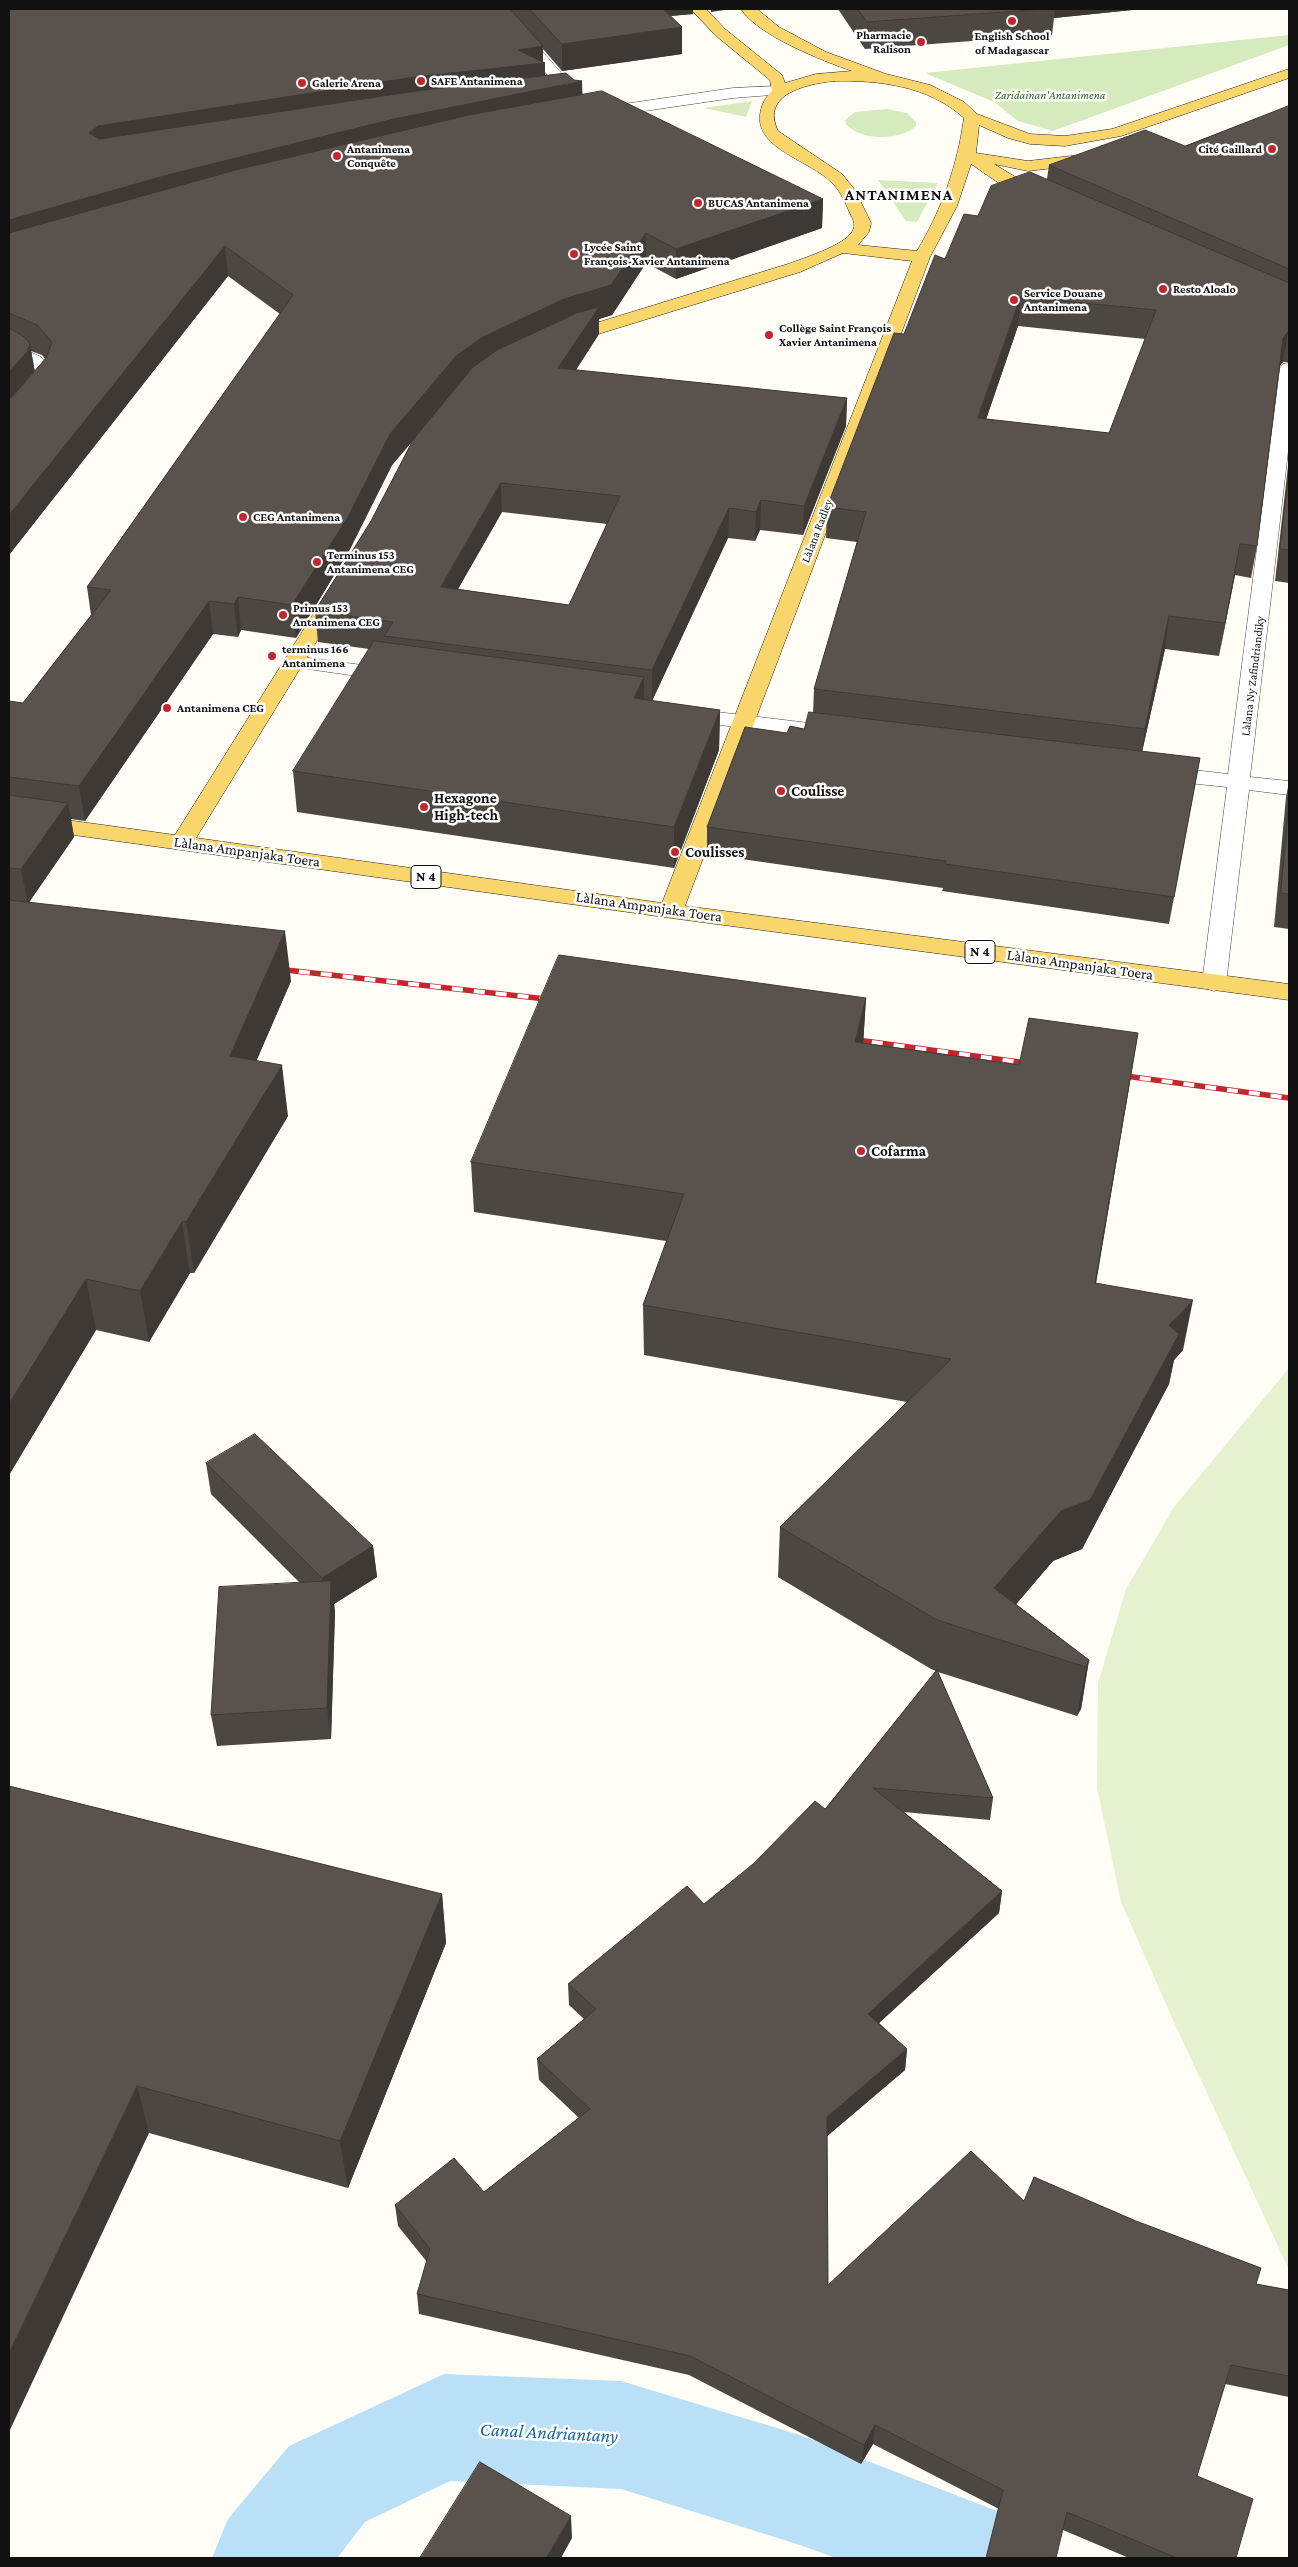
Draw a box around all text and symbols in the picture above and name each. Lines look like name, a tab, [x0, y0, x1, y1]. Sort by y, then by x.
marker: English School of Madagascar	[1006, 15, 1018, 27]
place label: Pharmacie Ralison	[856, 28, 911, 56]
place label: English School of Madagascar	[974, 29, 1050, 57]
marker: Pharmacie Ralison	[915, 36, 927, 48]
place label: SAFE Antanimena	[431, 74, 523, 88]
marker: SAFE Antanimena	[415, 75, 427, 87]
place label: Galerie Arena	[312, 76, 381, 90]
marker: Galerie Arena	[296, 77, 308, 89]
park label: Zaridainan'Antanimena	[995, 88, 1105, 102]
place label: Antanimena Conquête	[347, 142, 410, 170]
place label: Cité Gaillard	[1198, 142, 1262, 156]
marker: Cité Gaillard	[1266, 143, 1278, 155]
marker: Antanimena Conquête	[331, 150, 343, 162]
district label: ANTANIMENA	[844, 185, 954, 205]
place label: BUCAS Antanimena	[708, 196, 809, 210]
marker: BUCAS Antanimena	[692, 197, 704, 209]
place label: Lycée Saint François-Xavier Antanimena	[584, 240, 730, 268]
marker: Lycée Saint François-Xavier Antanimena	[568, 248, 580, 260]
place label: Resto Aloalo	[1173, 282, 1236, 296]
marker: Resto Aloalo	[1157, 283, 1169, 295]
place label: Service Douane Antanimena	[1024, 286, 1103, 314]
marker: Service Douane Antanimena	[1008, 294, 1020, 306]
place label: Collège Saint François Xavier Antanimena	[779, 321, 891, 349]
marker: Collège Saint François Xavier Antanimena	[763, 329, 775, 341]
street label: Làlana Radley	[798, 497, 836, 565]
place label: CEG Antanimena	[253, 510, 340, 524]
marker: CEG Antanimena	[237, 511, 249, 523]
place label: Terminus 153 Antanimena CEG	[327, 548, 414, 576]
marker: Terminus 153 Antanimena CEG	[311, 556, 323, 568]
place label: Primus 153 Antanimena CEG	[293, 601, 380, 629]
marker: Primus 153 Antanimena CEG	[277, 609, 289, 621]
street label: Làlana Ny Zafindriandiky	[1238, 615, 1268, 737]
place label: terminus 166 Antanimena	[282, 642, 349, 670]
marker: terminus 166 Antanimena	[266, 650, 278, 662]
place label: Antanimena CEG	[177, 701, 264, 715]
marker: Antanimena CEG	[161, 702, 173, 714]
place label: Coulisse	[791, 782, 844, 800]
marker: Coulisse	[775, 785, 787, 797]
place label: Hexagone High-tech	[434, 789, 498, 824]
marker: Hexagone High-tech	[418, 801, 430, 813]
street label: Làlana Ampanjaka Toera	[173, 833, 321, 871]
place label: Coulisses	[685, 843, 744, 861]
marker: Coulisses	[669, 846, 681, 858]
road number: N 4	[411, 866, 441, 889]
street label: Làlana Ampanjaka Toera	[575, 888, 723, 926]
road number: N 4	[965, 940, 995, 964]
street label: Làlana Ampanjaka Toera	[1006, 946, 1154, 984]
place label: Cofarma	[871, 1142, 926, 1160]
marker: Cofarma	[855, 1145, 867, 1157]
water label: Canal Andriantany	[479, 2418, 619, 2448]

